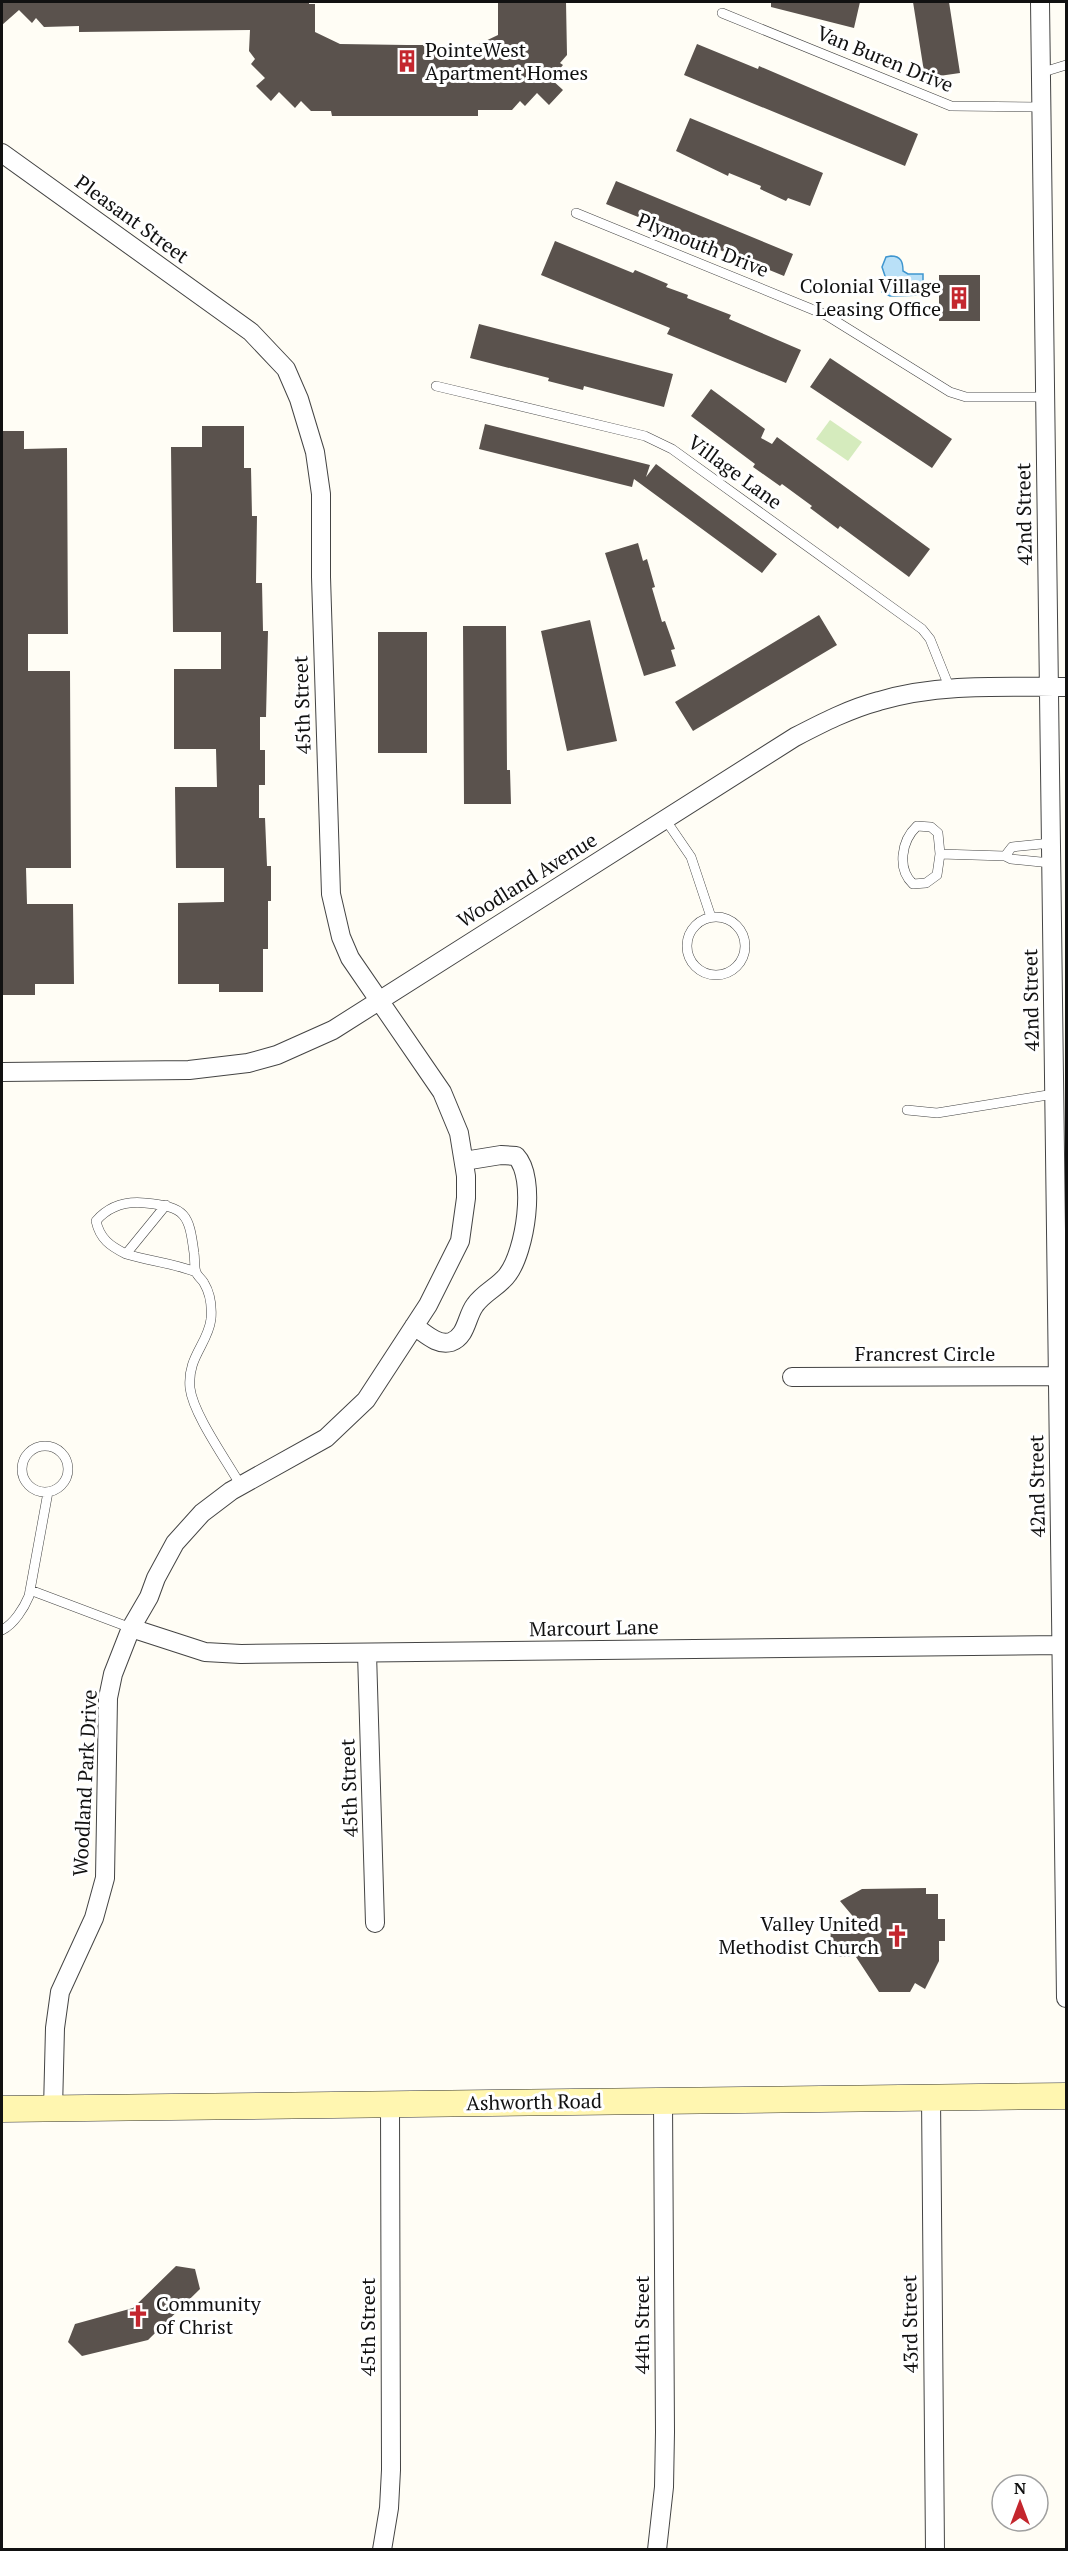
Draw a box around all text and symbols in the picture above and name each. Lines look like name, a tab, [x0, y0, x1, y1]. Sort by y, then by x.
street label: Van Buren Drive	[813, 19, 957, 98]
place label: PointeWest Apartment Homes	[425, 36, 588, 86]
building icon: PointeWest Apartment Homes	[394, 48, 420, 74]
street label: Pleasant Street	[70, 168, 195, 269]
street label: Plymouth Drive	[633, 206, 773, 283]
place label: Colonial Village Leasing Office	[800, 272, 941, 322]
building icon: Colonial Village Leasing Office	[946, 285, 972, 311]
street label: Village Lane	[683, 428, 788, 515]
street label: 42nd Street	[1009, 462, 1038, 566]
street label: 45th Street	[286, 655, 317, 755]
street label: Woodland Avenue	[452, 826, 602, 933]
street label: 42nd Street	[1016, 948, 1045, 1052]
street label: Francrest Circle	[855, 1340, 995, 1367]
street label: 42nd Street	[1022, 1434, 1051, 1538]
street label: Marcourt Lane	[529, 1613, 659, 1642]
street label: Woodland Park Drive	[66, 1689, 103, 1877]
street label: 45th Street	[333, 1738, 364, 1838]
place label: Valley United Methodist Church	[718, 1910, 879, 1960]
church icon: Valley United Methodist Church	[884, 1923, 910, 1949]
street label: Ashworth Road	[466, 2087, 602, 2116]
street label: 43rd Street	[895, 2274, 924, 2373]
street label: 44th Street	[628, 2275, 655, 2374]
street label: 45th Street	[354, 2277, 381, 2376]
place label: Community of Christ	[156, 2290, 262, 2340]
church icon: Community of Christ	[125, 2303, 151, 2329]
north arrow	[990, 2473, 1050, 2533]
text: N	[1014, 2477, 1026, 2499]

